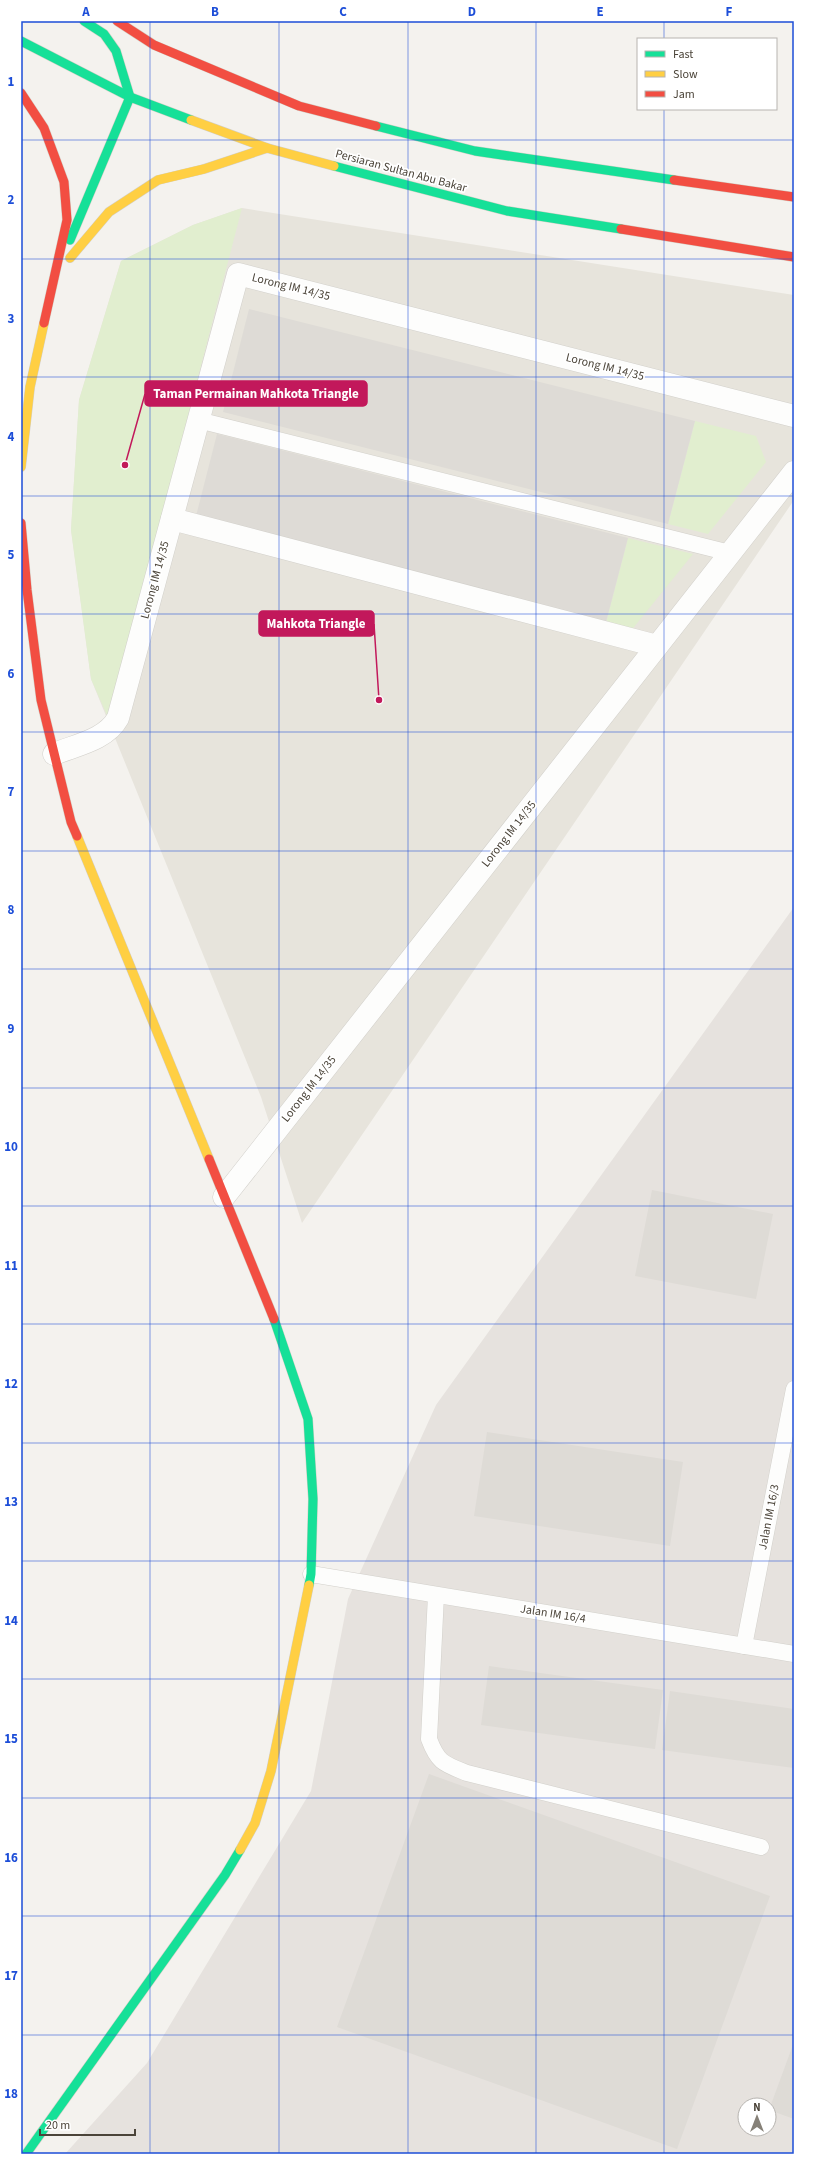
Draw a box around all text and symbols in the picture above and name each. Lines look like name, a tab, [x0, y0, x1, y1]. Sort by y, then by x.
text: A	[81, 3, 90, 21]
text: B	[211, 3, 219, 21]
text: C	[339, 3, 347, 21]
text: D	[468, 3, 476, 21]
text: E	[596, 3, 604, 21]
text: F	[726, 3, 733, 21]
legend	[637, 38, 777, 110]
text: Fast	[673, 46, 693, 63]
text: Slow	[673, 66, 698, 83]
text: 1	[8, 73, 15, 91]
text: Jam	[673, 86, 695, 103]
street label: Persiaran Sultan Abu Bakar	[333, 145, 469, 197]
text: 2	[8, 191, 15, 209]
street label: Lorong IM 14/35	[250, 269, 332, 305]
text: 3	[8, 310, 15, 328]
street label: Lorong IM 14/35	[564, 349, 646, 385]
callout: Taman Permainan Mahkota Triangle	[145, 381, 367, 406]
text: Taman Permainan Mahkota Triangle	[153, 385, 359, 403]
text: 4	[8, 428, 15, 446]
street label: Lorong IM 14/35	[136, 539, 174, 621]
text: 5	[8, 546, 15, 564]
callout: Mahkota Triangle	[259, 611, 374, 636]
text: Mahkota Triangle	[266, 615, 366, 633]
text: 6	[8, 665, 15, 683]
text: 7	[8, 783, 15, 801]
street label: Lorong IM 14/35	[478, 797, 540, 871]
text: 8	[8, 901, 15, 919]
text: 9	[8, 1020, 15, 1038]
street label: Lorong IM 14/35	[278, 1052, 340, 1126]
text: 10	[4, 1138, 18, 1156]
text: 11	[4, 1257, 18, 1275]
text: 12	[4, 1375, 18, 1393]
street label: Jalan IM 16/3	[754, 1483, 784, 1551]
text: 13	[4, 1493, 18, 1511]
street label: Jalan IM 16/4	[519, 1600, 587, 1628]
text: 14	[4, 1612, 18, 1630]
text: 15	[4, 1730, 18, 1748]
text: 16	[4, 1849, 18, 1867]
text: 17	[4, 1967, 18, 1985]
text: 18	[4, 2085, 18, 2103]
north arrow	[737, 2097, 777, 2137]
text: N	[753, 2100, 761, 2115]
scale bar	[40, 2111, 135, 2137]
text: 20 m	[46, 2117, 70, 2134]

